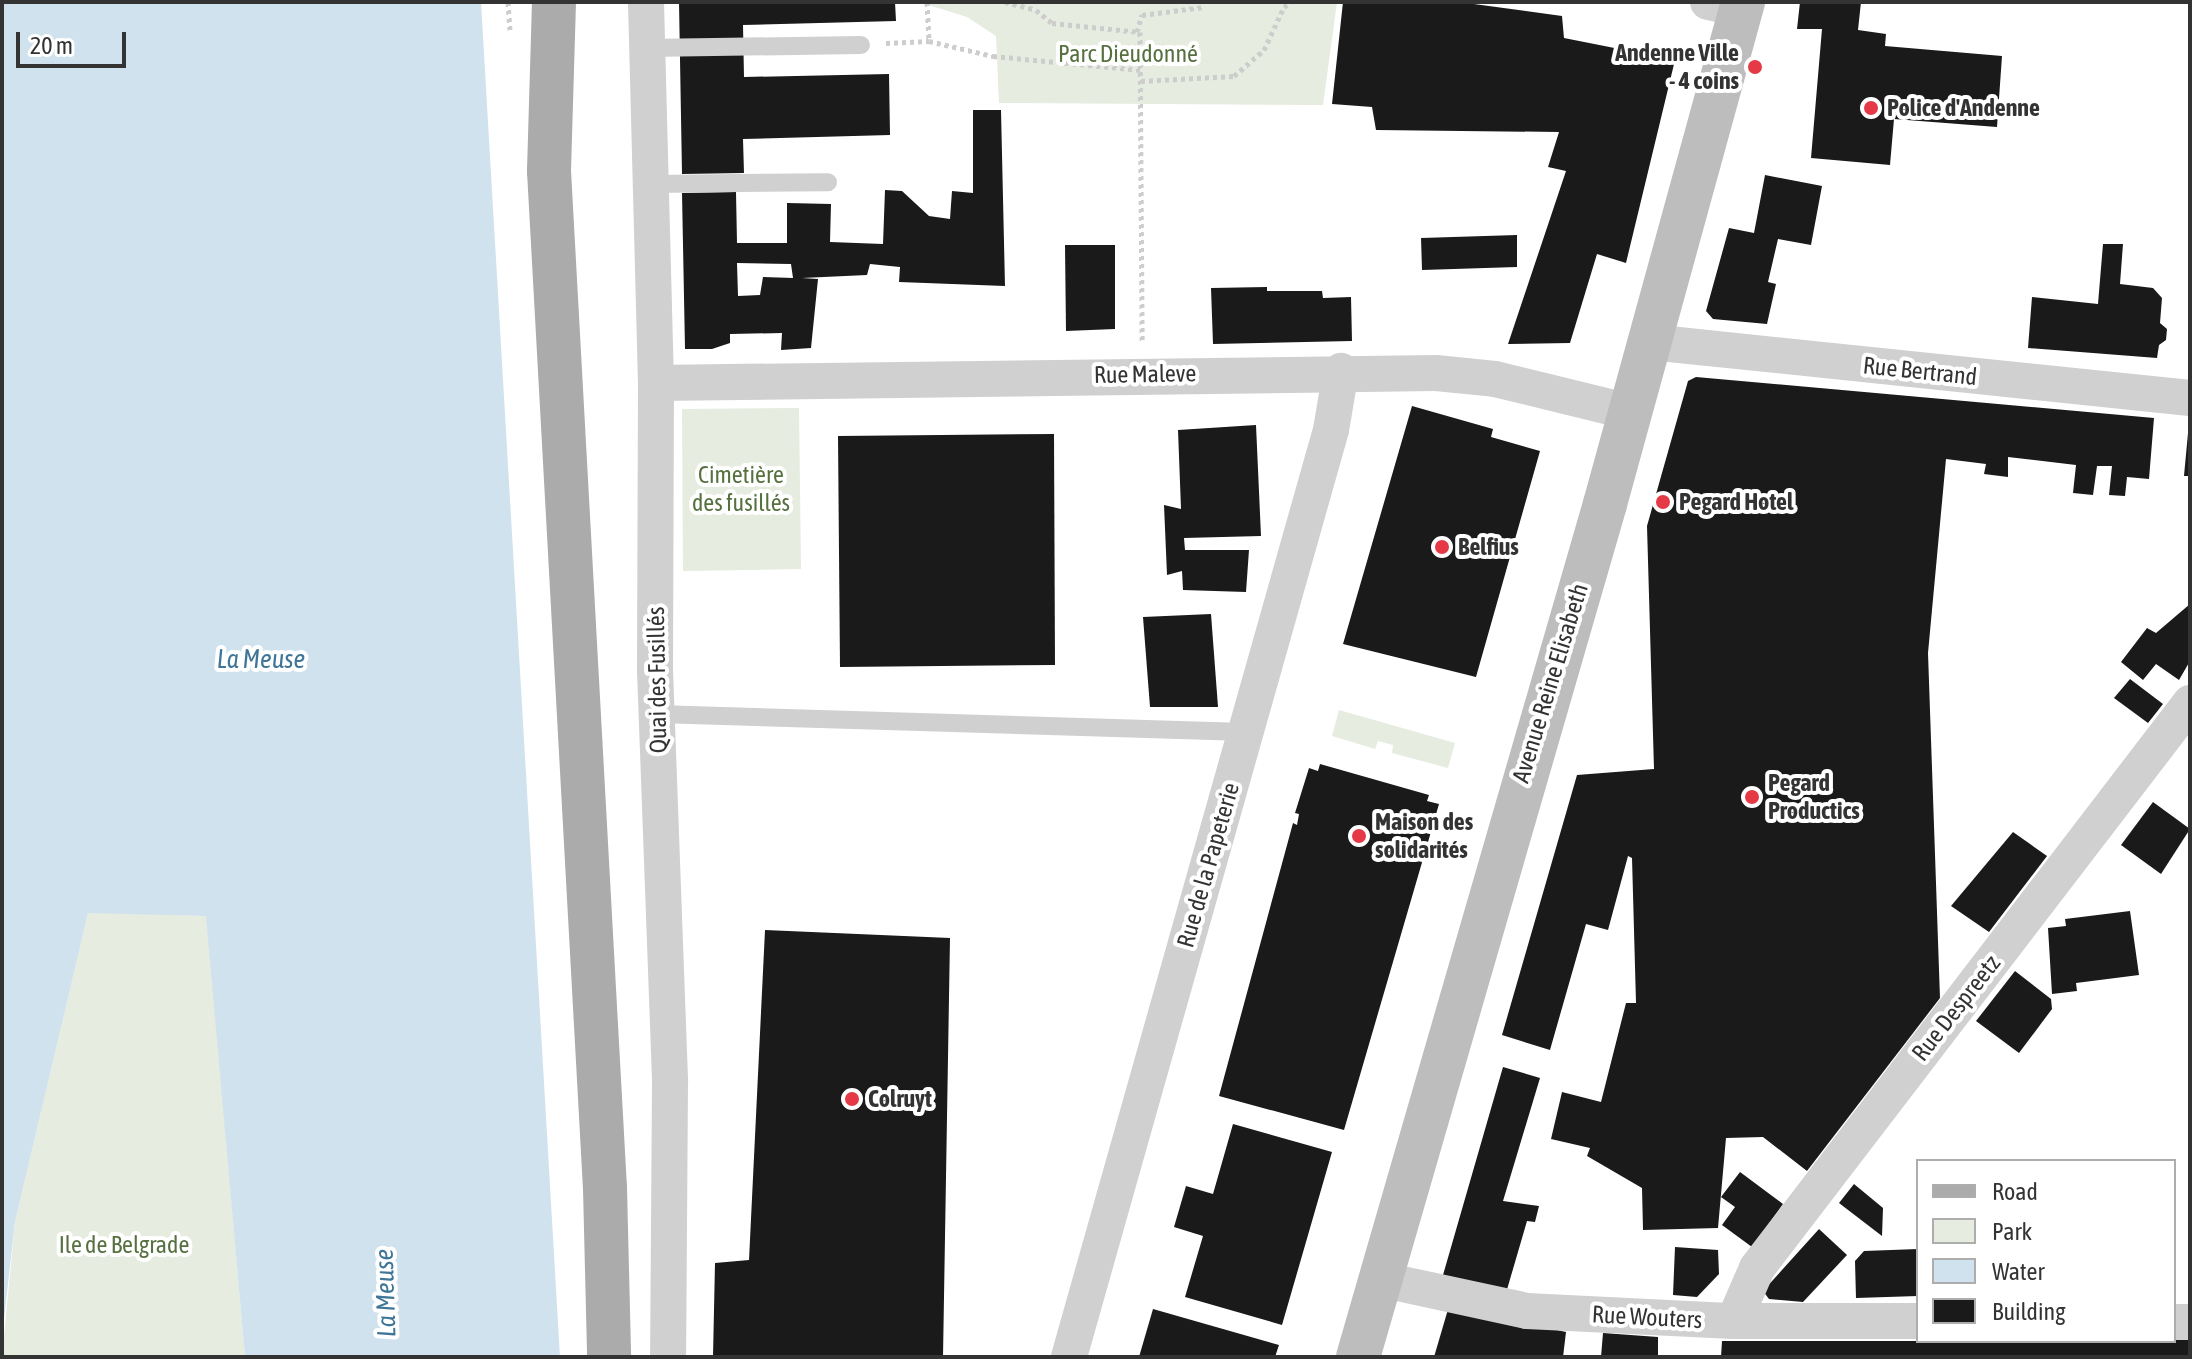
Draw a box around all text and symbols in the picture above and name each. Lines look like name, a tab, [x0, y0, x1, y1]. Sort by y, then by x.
scale bar	[20, 16, 130, 66]
text: 20 m	[30, 32, 73, 59]
place label: Andenne Ville - 4 coins	[1615, 39, 1739, 95]
park label: Parc Dieudonné	[1058, 40, 1198, 68]
marker: Andenne Ville - 4 coins	[1746, 58, 1764, 76]
place label: Police d'Andenne	[1887, 94, 2040, 122]
marker: Police d'Andenne	[1862, 99, 1880, 117]
street label: Rue Bertrand	[1862, 351, 1978, 391]
street label: Rue Maleve	[1094, 359, 1196, 389]
park label: Cimetière des fusillés	[692, 461, 790, 517]
place label: Pegard Hotel	[1679, 488, 1793, 516]
marker: Pegard Hotel	[1654, 493, 1672, 511]
place label: Belfius	[1458, 533, 1519, 561]
marker: Belfius	[1433, 538, 1451, 556]
street label: Avenue Reine Elisabeth	[1506, 580, 1594, 786]
street label: Quai des Fusillés	[641, 607, 673, 753]
water label: La Meuse	[217, 644, 305, 676]
place label: Pegard Productics	[1768, 769, 1860, 825]
street label: Rue de la Papeterie	[1171, 779, 1245, 951]
marker: Pegard Productics	[1743, 788, 1761, 806]
place label: Maison des solidarités	[1375, 808, 1473, 864]
marker: Maison des solidarités	[1350, 827, 1368, 845]
street label: Rue Despreetz	[1906, 949, 2006, 1067]
place label: Colruyt	[868, 1085, 932, 1113]
marker: Colruyt	[843, 1090, 861, 1108]
legend	[1916, 1159, 2176, 1343]
text: Road	[1992, 1178, 2038, 1205]
text: Park	[1992, 1218, 2032, 1245]
park label: Ile de Belgrade	[59, 1231, 189, 1259]
water label: La Meuse	[369, 1248, 403, 1338]
text: Water	[1992, 1258, 2045, 1285]
text: Building	[1992, 1298, 2065, 1325]
street label: Rue Wouters	[1591, 1300, 1703, 1334]

